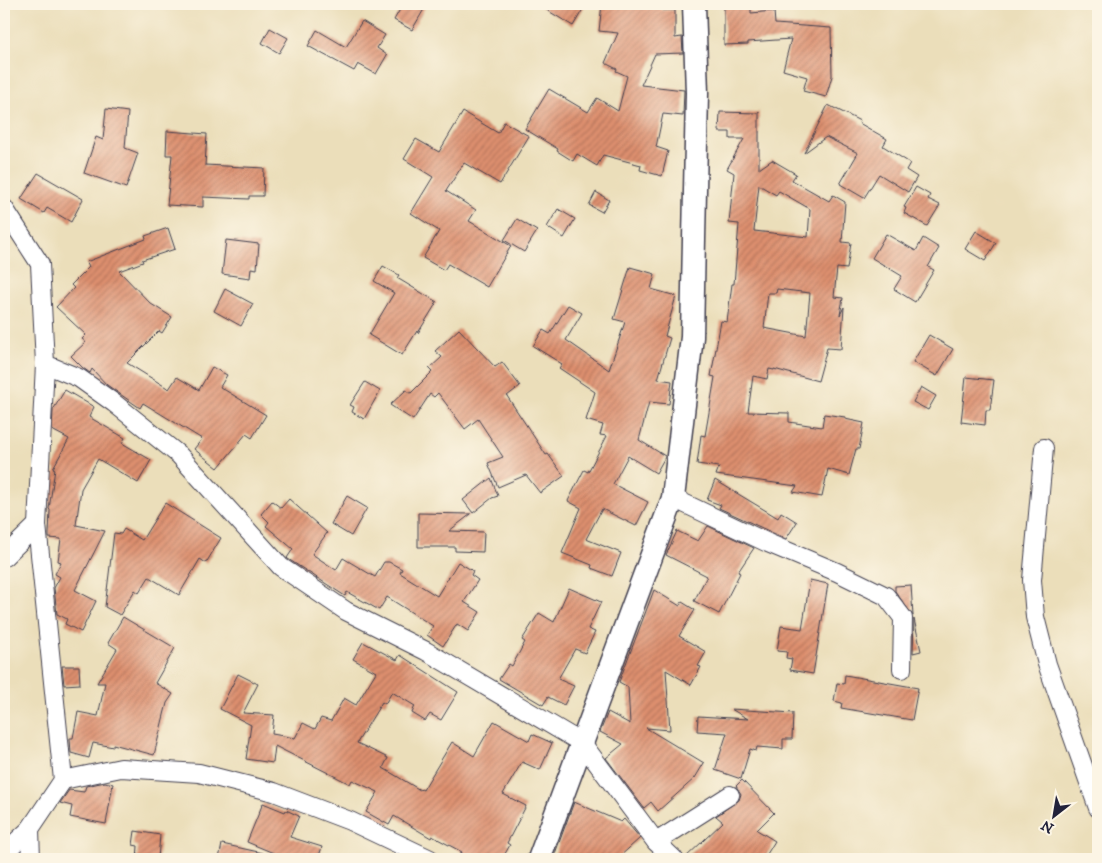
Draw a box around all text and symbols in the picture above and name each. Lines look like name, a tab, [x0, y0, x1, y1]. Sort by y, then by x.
north arrow	[1030, 790, 1080, 840]
text: N	[1038, 815, 1057, 837]

